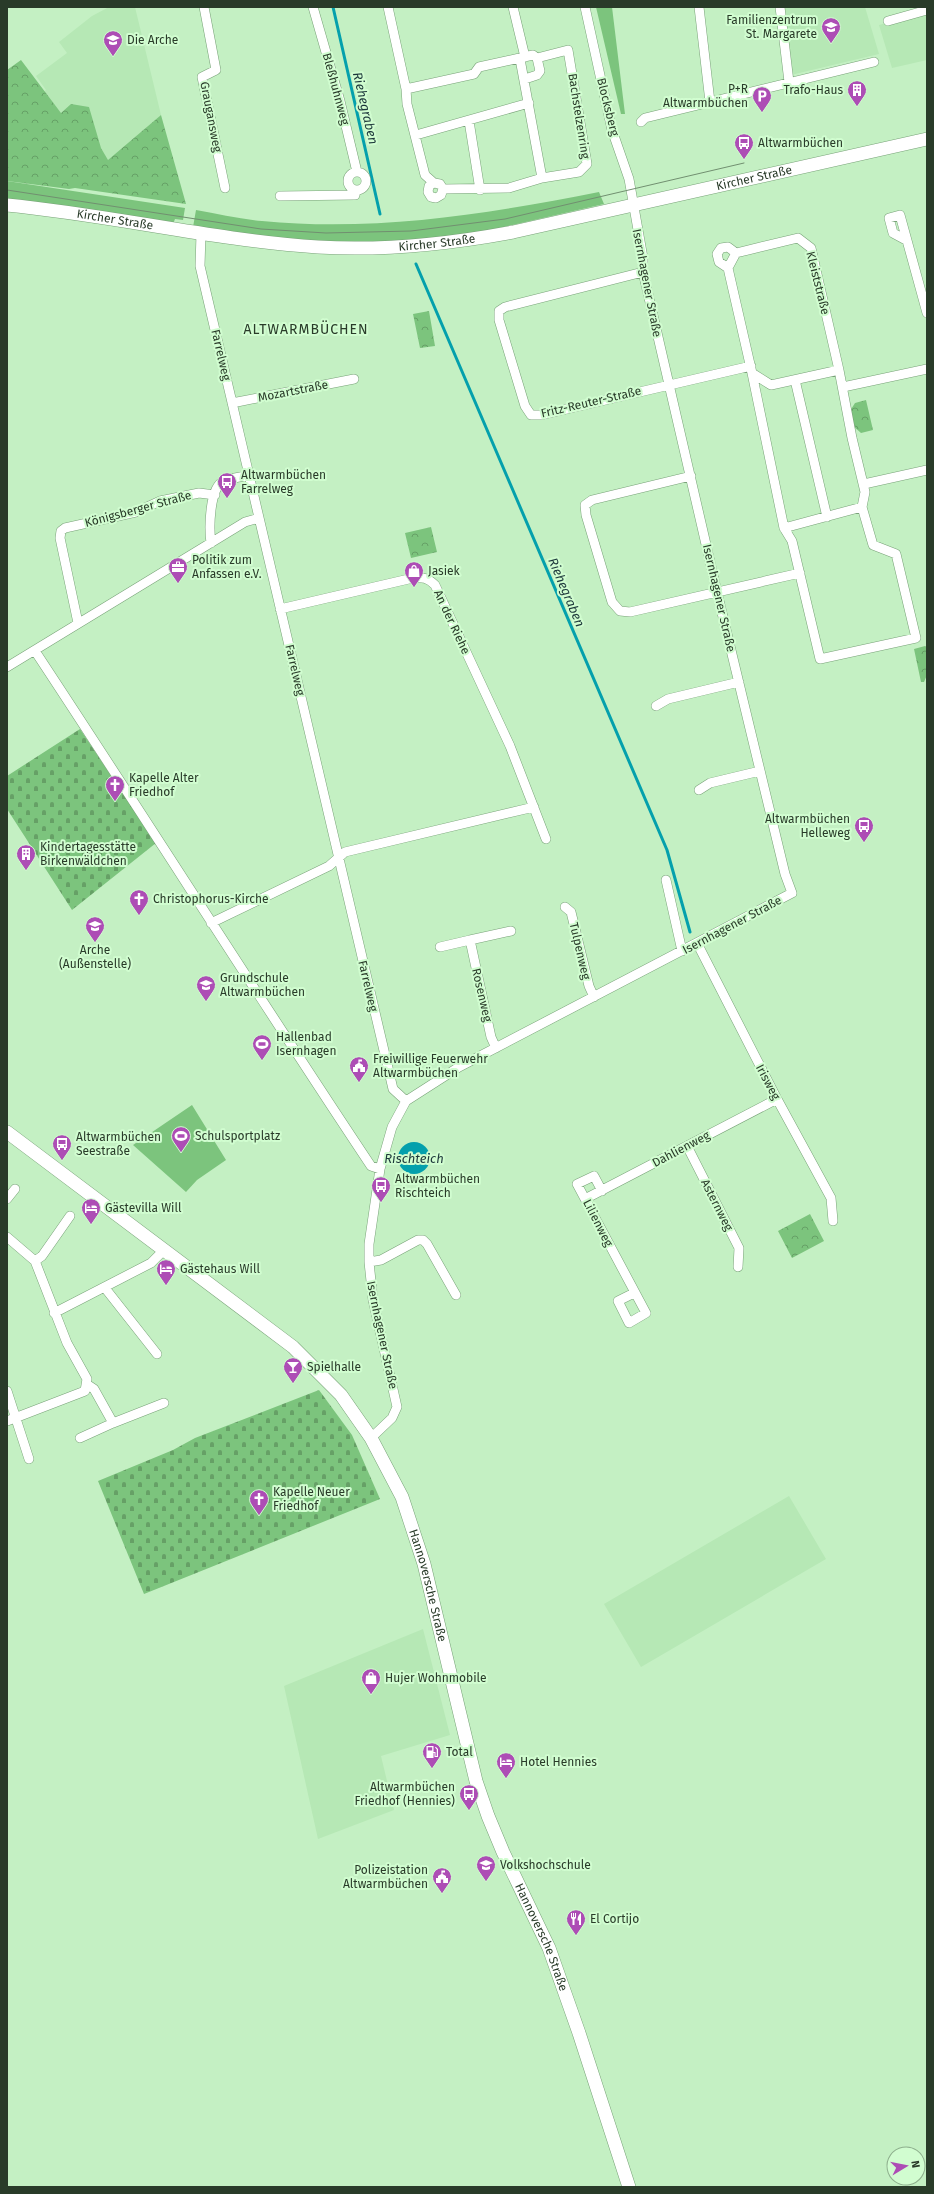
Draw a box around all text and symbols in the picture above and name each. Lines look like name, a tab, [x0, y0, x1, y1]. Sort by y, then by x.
place label: Familienzentrum St. Margarete	[726, 13, 817, 41]
school or university icon: Familienzentrum St. Margarete	[820, 16, 842, 44]
school or university icon: Die Arche	[102, 29, 124, 57]
place label: Die Arche	[127, 33, 178, 47]
street label: Bleßhuhnweg	[320, 52, 353, 127]
water label: Riehegraben	[350, 71, 381, 146]
street label: Bachstelzenring	[565, 72, 593, 161]
street label: Blocksberg	[594, 76, 622, 138]
building icon: Trafo-Haus	[846, 79, 868, 107]
street label: Graugansweg	[197, 80, 225, 154]
place label: P+R Altwarmbüchen	[663, 82, 748, 110]
place label: Trafo-Haus	[783, 83, 843, 97]
parking icon: P+R Altwarmbüchen	[751, 85, 773, 113]
bus stop icon: Altwarmbüchen	[733, 132, 755, 160]
place label: Altwarmbüchen	[758, 136, 843, 150]
street label: Kircher Straße	[715, 163, 793, 193]
street label: Kircher Straße	[76, 207, 154, 233]
street label: Isernhagener Straße	[630, 228, 664, 338]
street label: Kircher Straße	[398, 232, 476, 254]
street label: Kleiststraße	[803, 250, 833, 316]
district label: ALTWARMBÜCHEN	[243, 320, 369, 338]
street label: Farrelweg	[208, 328, 234, 383]
street label: Mozartstraße	[257, 377, 329, 405]
street label: Fritz-Reuter-Straße	[539, 384, 643, 420]
place label: Altwarmbüchen Farrelweg	[241, 468, 326, 496]
bus stop icon: Altwarmbüchen Farrelweg	[216, 471, 238, 499]
street label: Königsberger Straße	[83, 488, 193, 530]
street label: Isernhagener Straße	[700, 543, 738, 653]
place label: Politik zum Anfassen e.V.	[192, 553, 262, 581]
water label: Riehegraben	[545, 555, 588, 629]
office icon: Politik zum Anfassen e.V.	[167, 556, 189, 584]
shop icon: Jasiek	[403, 560, 425, 588]
place label: Jasiek	[428, 564, 461, 578]
street label: An der Riehe	[431, 588, 473, 656]
street label: Farrelweg	[282, 643, 308, 698]
place label: Kapelle Alter Friedhof	[129, 771, 199, 799]
church icon: Kapelle Alter Friedhof	[104, 774, 126, 802]
place label: Altwarmbüchen Helleweg	[765, 812, 851, 840]
bus stop icon: Altwarmbüchen Helleweg	[853, 815, 875, 843]
place label: Kindertagesstätte Birkenwäldchen	[40, 840, 136, 868]
building icon: Kindertagesstätte Birkenwäldchen	[15, 843, 37, 871]
church icon: Christophorus-Kirche	[128, 888, 150, 916]
place label: Christophorus-Kirche	[153, 892, 269, 906]
street label: Isernhagener Straße	[680, 893, 784, 957]
school or university icon: Arche (Außenstelle)	[84, 915, 106, 943]
street label: Tulpenweg	[567, 921, 594, 982]
place label: Arche (Außenstelle)	[59, 943, 131, 971]
street label: Farrelweg	[355, 959, 381, 1014]
street label: Rosenweg	[469, 967, 495, 1024]
place label: Grundschule Altwarmbüchen	[220, 971, 305, 999]
school or university icon: Grundschule Altwarmbüchen	[195, 974, 217, 1002]
place label: Hallenbad Isernhagen	[276, 1030, 336, 1058]
sports icon: Hallenbad Isernhagen	[251, 1033, 273, 1061]
place label: Freiwillige Feuerwehr Altwarmbüchen	[373, 1052, 488, 1080]
public building icon: Freiwillige Feuerwehr Altwarmbüchen	[348, 1055, 370, 1083]
street label: Irisweg	[753, 1062, 784, 1103]
sports icon: Schulsportplatz	[170, 1125, 192, 1153]
street label: Dahlienweg	[650, 1128, 713, 1170]
place label: Schulsportplatz	[195, 1129, 280, 1143]
place label: Altwarmbüchen Seestraße	[76, 1130, 161, 1158]
bus stop icon: Altwarmbüchen Seestraße	[51, 1133, 73, 1161]
water label: Rischteich	[384, 1151, 444, 1166]
place label: Altwarmbüchen Rischteich	[395, 1172, 480, 1200]
bus stop icon: Altwarmbüchen Rischteich	[370, 1175, 392, 1203]
street label: Asternweg	[698, 1177, 736, 1234]
hotel icon: Gästevilla Will	[80, 1197, 102, 1225]
street label: Lilienweg	[580, 1197, 616, 1250]
place label: Gästevilla Will	[105, 1201, 182, 1215]
hotel icon: Gästehaus Will	[155, 1258, 177, 1286]
place label: Gästehaus Will	[180, 1262, 260, 1276]
street label: Isernhagener Straße	[364, 1280, 400, 1390]
bar icon: Spielhalle	[282, 1356, 304, 1384]
place label: Spielhalle	[307, 1360, 361, 1374]
place label: Kapelle Neuer Friedhof	[273, 1485, 350, 1513]
church icon: Kapelle Neuer Friedhof	[248, 1488, 270, 1516]
street label: Hannoversche Straße	[406, 1527, 449, 1643]
shop icon: Hujer Wohnmobile	[360, 1667, 382, 1695]
place label: Hujer Wohnmobile	[385, 1671, 487, 1685]
fuel station icon: Total	[421, 1741, 443, 1769]
place label: Total	[446, 1745, 473, 1759]
hotel icon: Hotel Hennies	[495, 1751, 517, 1779]
place label: Hotel Hennies	[520, 1755, 597, 1769]
place label: Altwarmbüchen Friedhof (Hennies)	[354, 1780, 455, 1808]
bus stop icon: Altwarmbüchen Friedhof (Hennies)	[458, 1783, 480, 1811]
school or university icon: Volkshochschule	[475, 1854, 497, 1882]
place label: Volkshochschule	[500, 1858, 591, 1872]
place label: Polizeistation Altwarmbüchen	[343, 1863, 428, 1891]
public building icon: Polizeistation Altwarmbüchen	[431, 1866, 453, 1894]
street label: Hannoversche Straße	[512, 1881, 571, 1993]
restaurant icon: El Cortijo	[565, 1908, 587, 1936]
place label: El Cortijo	[590, 1912, 639, 1926]
north arrow	[886, 2146, 926, 2186]
text: N	[908, 2160, 922, 2169]

